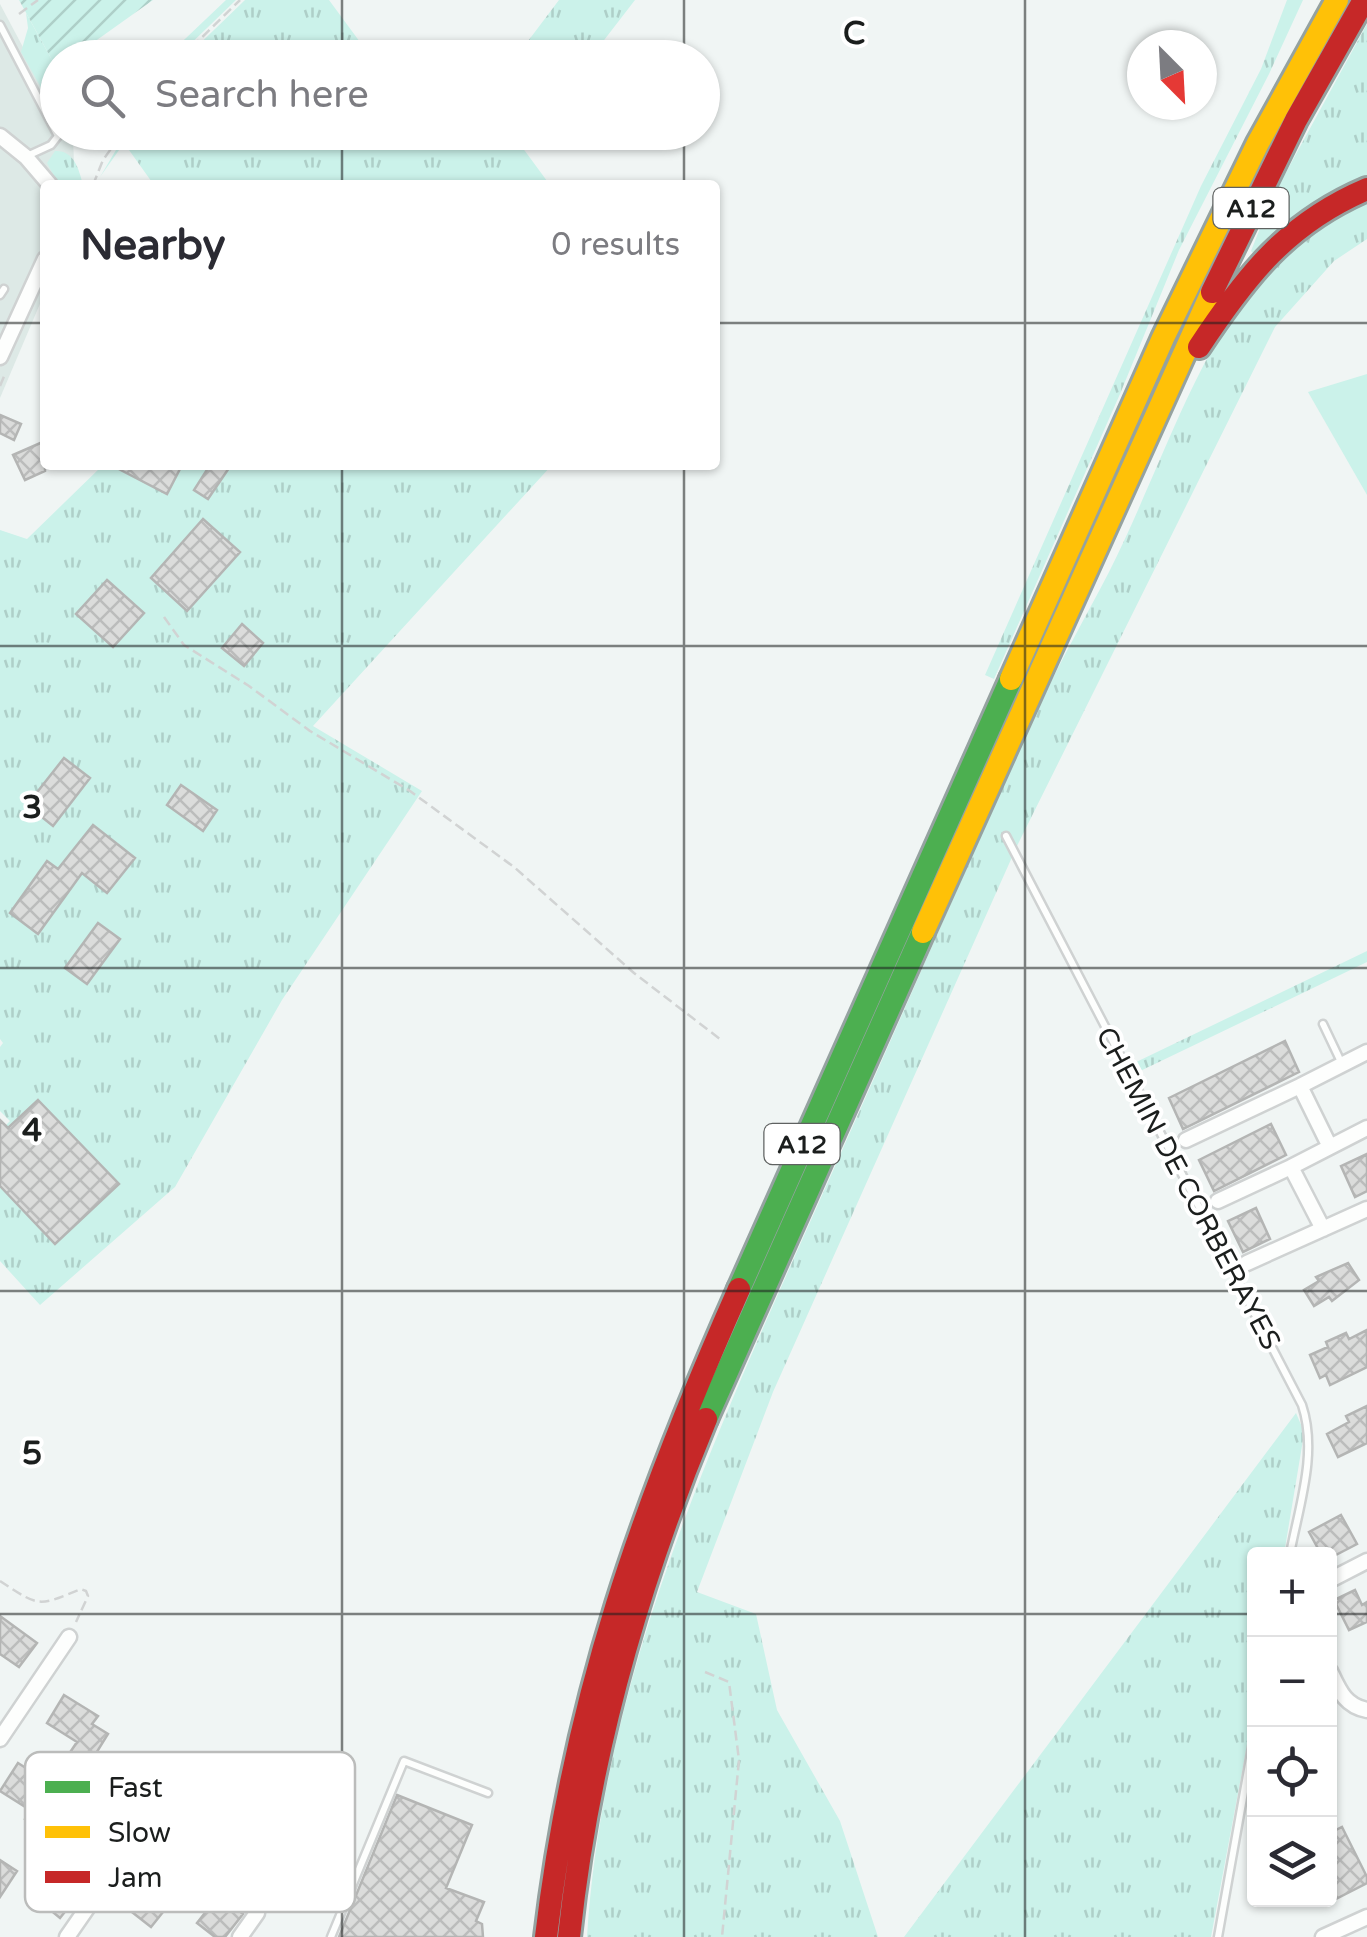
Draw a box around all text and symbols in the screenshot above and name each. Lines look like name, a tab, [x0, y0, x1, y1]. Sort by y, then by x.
text: C	[843, 15, 865, 53]
north arrow	[1127, 30, 1217, 120]
search box	[40, 40, 720, 150]
icon: search	[75, 68, 130, 123]
text: Search here	[155, 72, 369, 118]
road number: A12	[1214, 188, 1288, 228]
text: Nearby	[80, 220, 225, 271]
text: 0 results	[551, 226, 680, 264]
text: 3	[22, 789, 42, 827]
street label: CHEMIN DE CORBERAYES	[1089, 1021, 1288, 1356]
text: 4	[22, 1112, 42, 1150]
road number: A12	[764, 1124, 840, 1164]
text: 5	[22, 1435, 42, 1473]
map controls	[1247, 1547, 1337, 1907]
button: +	[1247, 1547, 1337, 1637]
button: −	[1247, 1637, 1337, 1727]
button: locate	[1247, 1727, 1337, 1817]
legend	[25, 1752, 355, 1912]
text: Fast	[108, 1771, 163, 1805]
text: Slow	[108, 1816, 171, 1850]
button: layers	[1247, 1817, 1337, 1907]
text: Jam	[108, 1861, 163, 1895]

